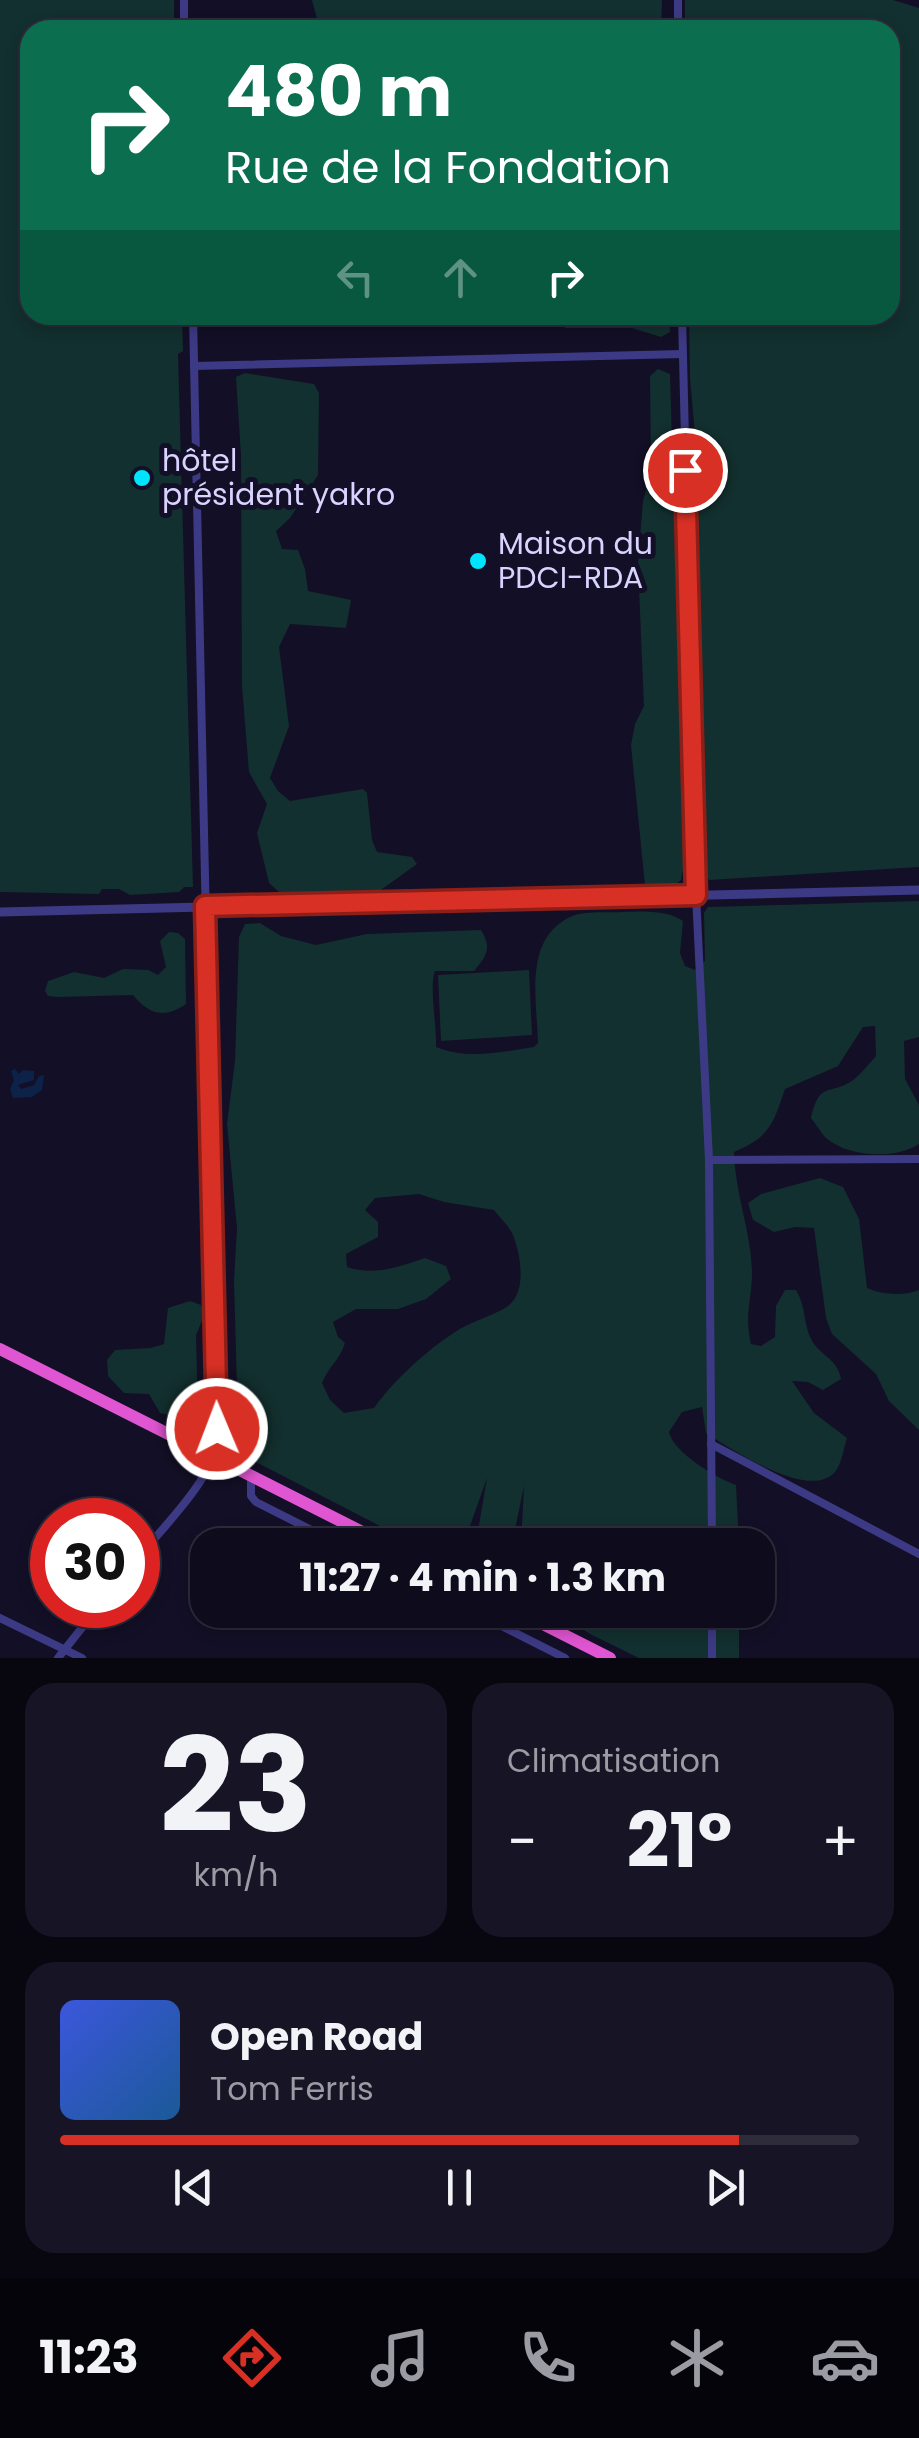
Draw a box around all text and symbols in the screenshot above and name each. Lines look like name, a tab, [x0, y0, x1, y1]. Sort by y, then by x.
text: 480 m	[225, 42, 452, 141]
icon: right	[60, 60, 190, 190]
text: Rue de la Fondation	[225, 136, 671, 199]
icon: left	[328, 250, 383, 305]
icon: ahead	[433, 250, 488, 305]
icon: right	[538, 250, 593, 305]
pin	[643, 428, 728, 513]
place label: hôtel président yakro	[162, 439, 395, 516]
icon: arrive	[658, 443, 713, 498]
marker: hôtel président yakro	[131, 467, 153, 489]
place label: Maison du PDCI-RDA	[498, 522, 653, 599]
marker: Maison du PDCI-RDA	[467, 550, 489, 572]
position arrow	[165, 1377, 269, 1481]
speed limit sign: 30	[30, 1498, 160, 1628]
text: 11:27 · 4 min · 1.3 km	[299, 1551, 666, 1604]
text: 23	[160, 1694, 312, 1877]
text: Climatisation	[507, 1738, 720, 1783]
text: 21°	[626, 1788, 732, 1893]
text: −	[507, 1803, 537, 1880]
text: +	[821, 1803, 859, 1880]
text: km/h	[193, 1852, 279, 1897]
text: Open Road	[210, 2010, 423, 2063]
text: Tom Ferris	[210, 2066, 374, 2111]
icon: previous	[166, 2160, 221, 2215]
icon: pause	[432, 2160, 487, 2215]
icon: next	[698, 2160, 753, 2215]
icon: directions	[217, 2323, 287, 2393]
icon: music	[365, 2323, 435, 2393]
icon: phone	[513, 2323, 583, 2393]
icon: climate	[662, 2323, 732, 2393]
icon: car	[810, 2323, 880, 2393]
text: 11:23	[39, 2326, 139, 2389]

